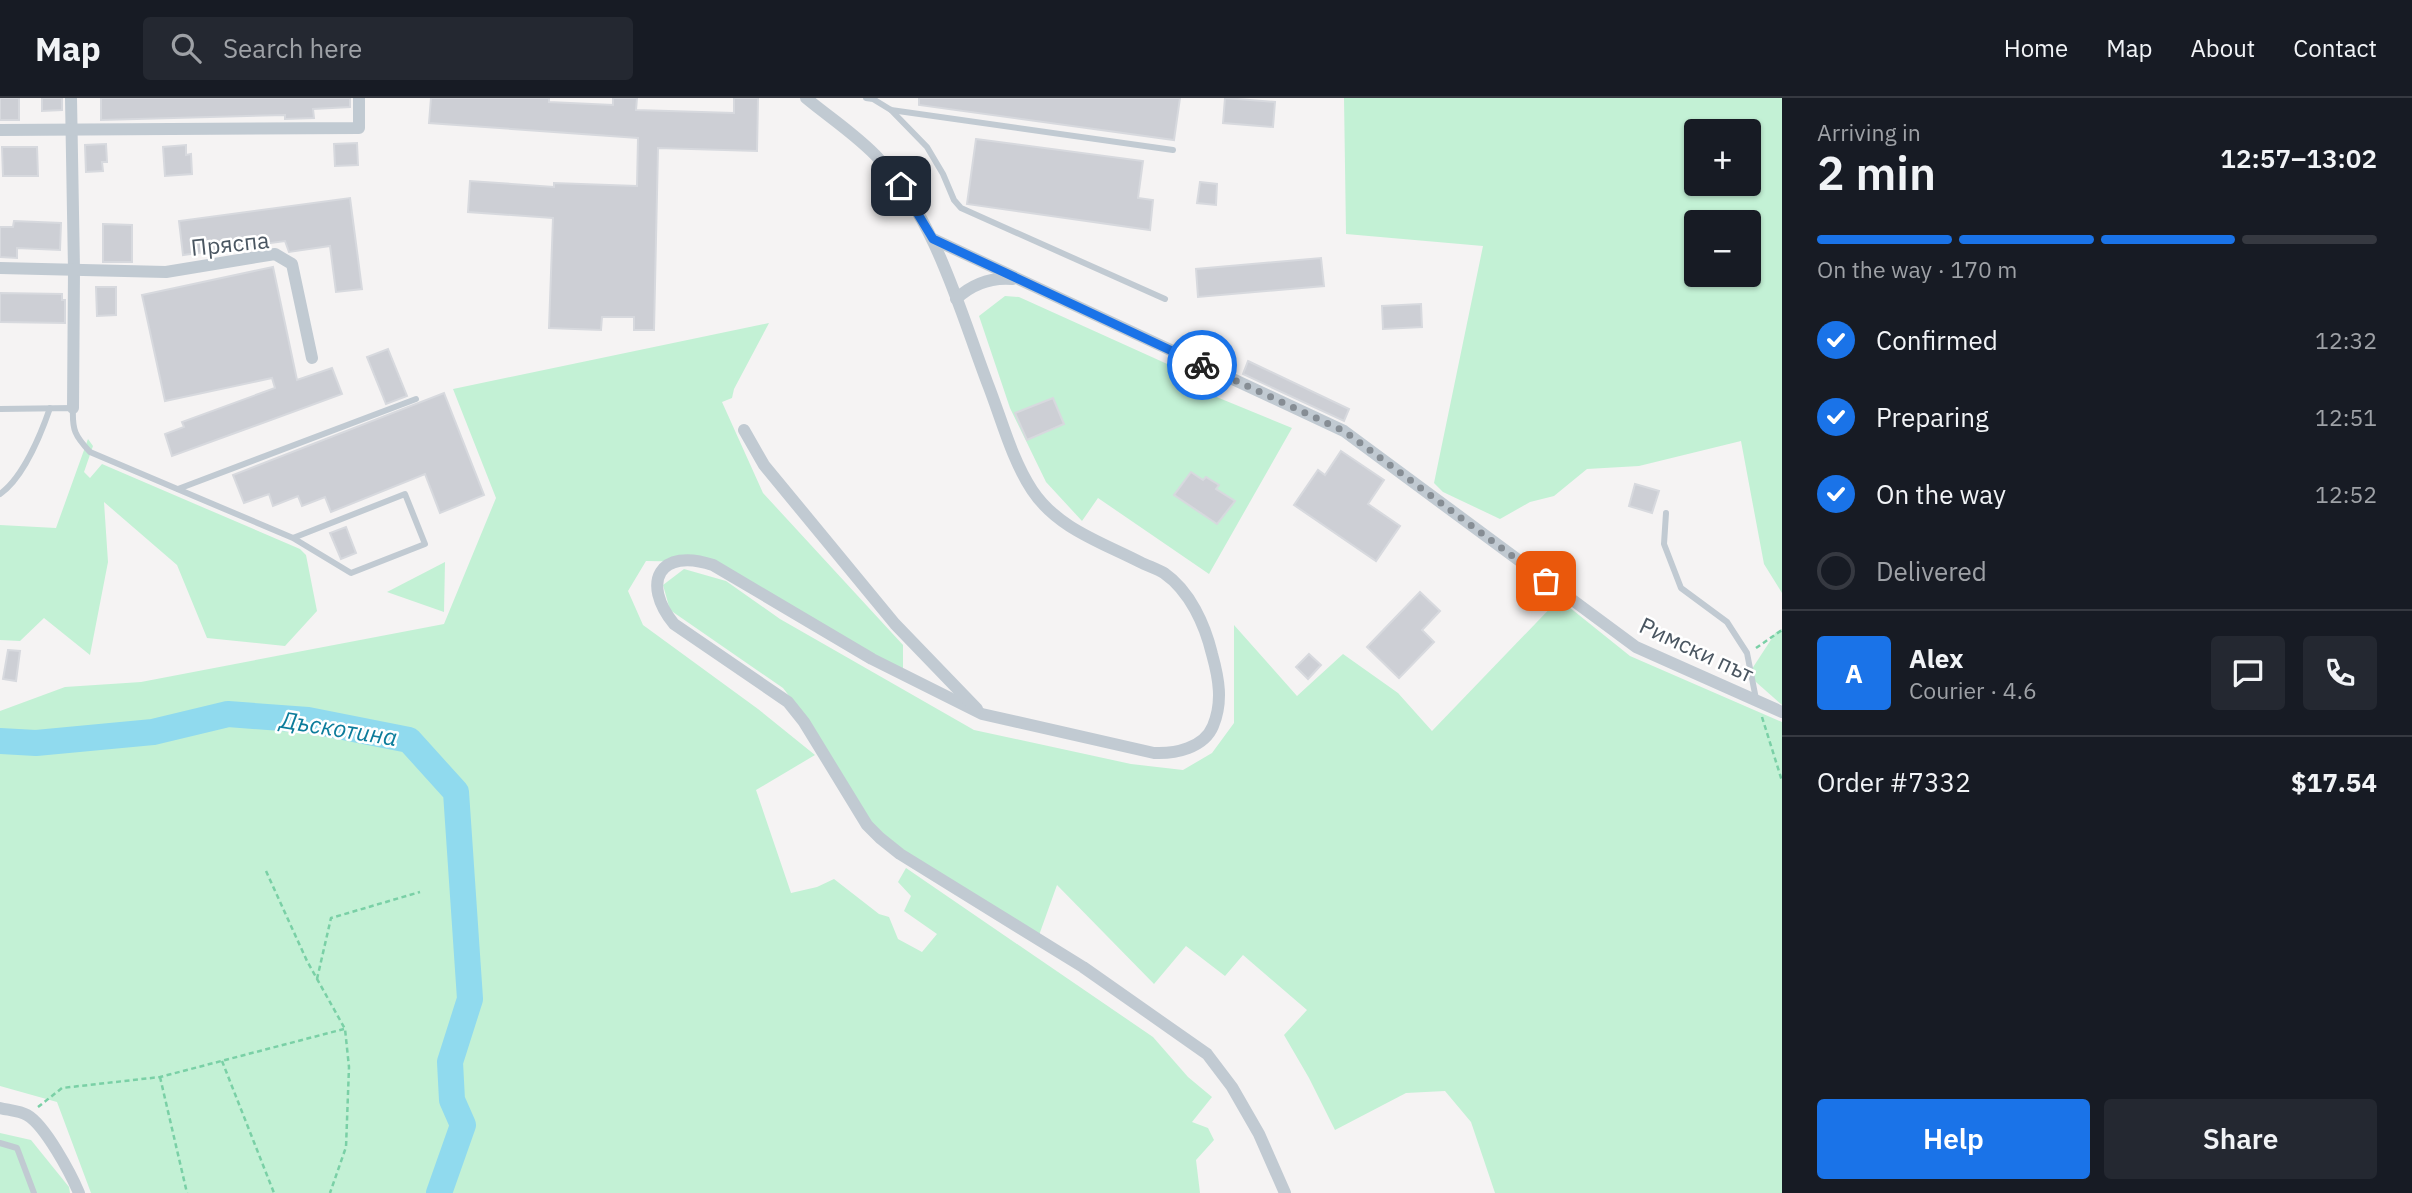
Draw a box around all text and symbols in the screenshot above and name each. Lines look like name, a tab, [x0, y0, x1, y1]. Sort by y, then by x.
search box	[143, 17, 633, 80]
text: Map	[35, 27, 101, 70]
icon: search	[167, 29, 205, 67]
text: Search here	[223, 31, 362, 65]
text: Home	[2004, 32, 2068, 64]
text: Map	[2106, 32, 2152, 64]
text: About	[2190, 32, 2255, 64]
text: Contact	[2293, 32, 2377, 64]
text: Arriving in	[1817, 117, 1921, 147]
map controls	[1684, 119, 1761, 287]
button: +	[1684, 119, 1761, 196]
text: 12:57–13:02	[2220, 141, 2377, 175]
text: 2 min	[1817, 143, 1936, 203]
pin	[871, 156, 931, 216]
icon: home	[882, 167, 920, 205]
button: −	[1684, 210, 1761, 287]
street label: Пряспа	[189, 224, 271, 262]
text: On the way · 170 m	[1817, 254, 2017, 284]
icon: check	[1817, 321, 1855, 359]
text: Confirmed	[1876, 323, 1998, 357]
text: 12:32	[2315, 325, 2377, 355]
courier	[1167, 330, 1237, 400]
icon: bike	[1183, 346, 1221, 384]
icon: check	[1817, 398, 1855, 436]
text: Preparing	[1876, 400, 1989, 434]
text: 12:51	[2315, 402, 2377, 432]
icon: check	[1817, 475, 1855, 513]
text: On the way	[1876, 477, 2006, 511]
text: 12:52	[2315, 479, 2377, 509]
pin	[1516, 551, 1576, 611]
text: Delivered	[1876, 554, 1987, 588]
icon: bag	[1527, 562, 1565, 600]
street label: Римски път	[1635, 609, 1759, 689]
button: chat	[2211, 636, 2285, 710]
button: phone	[2303, 636, 2377, 710]
text: Alex	[1909, 641, 1963, 675]
text: A	[1845, 656, 1863, 690]
text: Courier · 4.6	[1909, 675, 2037, 705]
water label: Дъскотина	[276, 703, 400, 753]
text: Order #7332	[1817, 765, 1971, 799]
text: $17.54	[2291, 765, 2377, 799]
button: Help	[1817, 1099, 2090, 1179]
button: Share	[2104, 1099, 2377, 1179]

